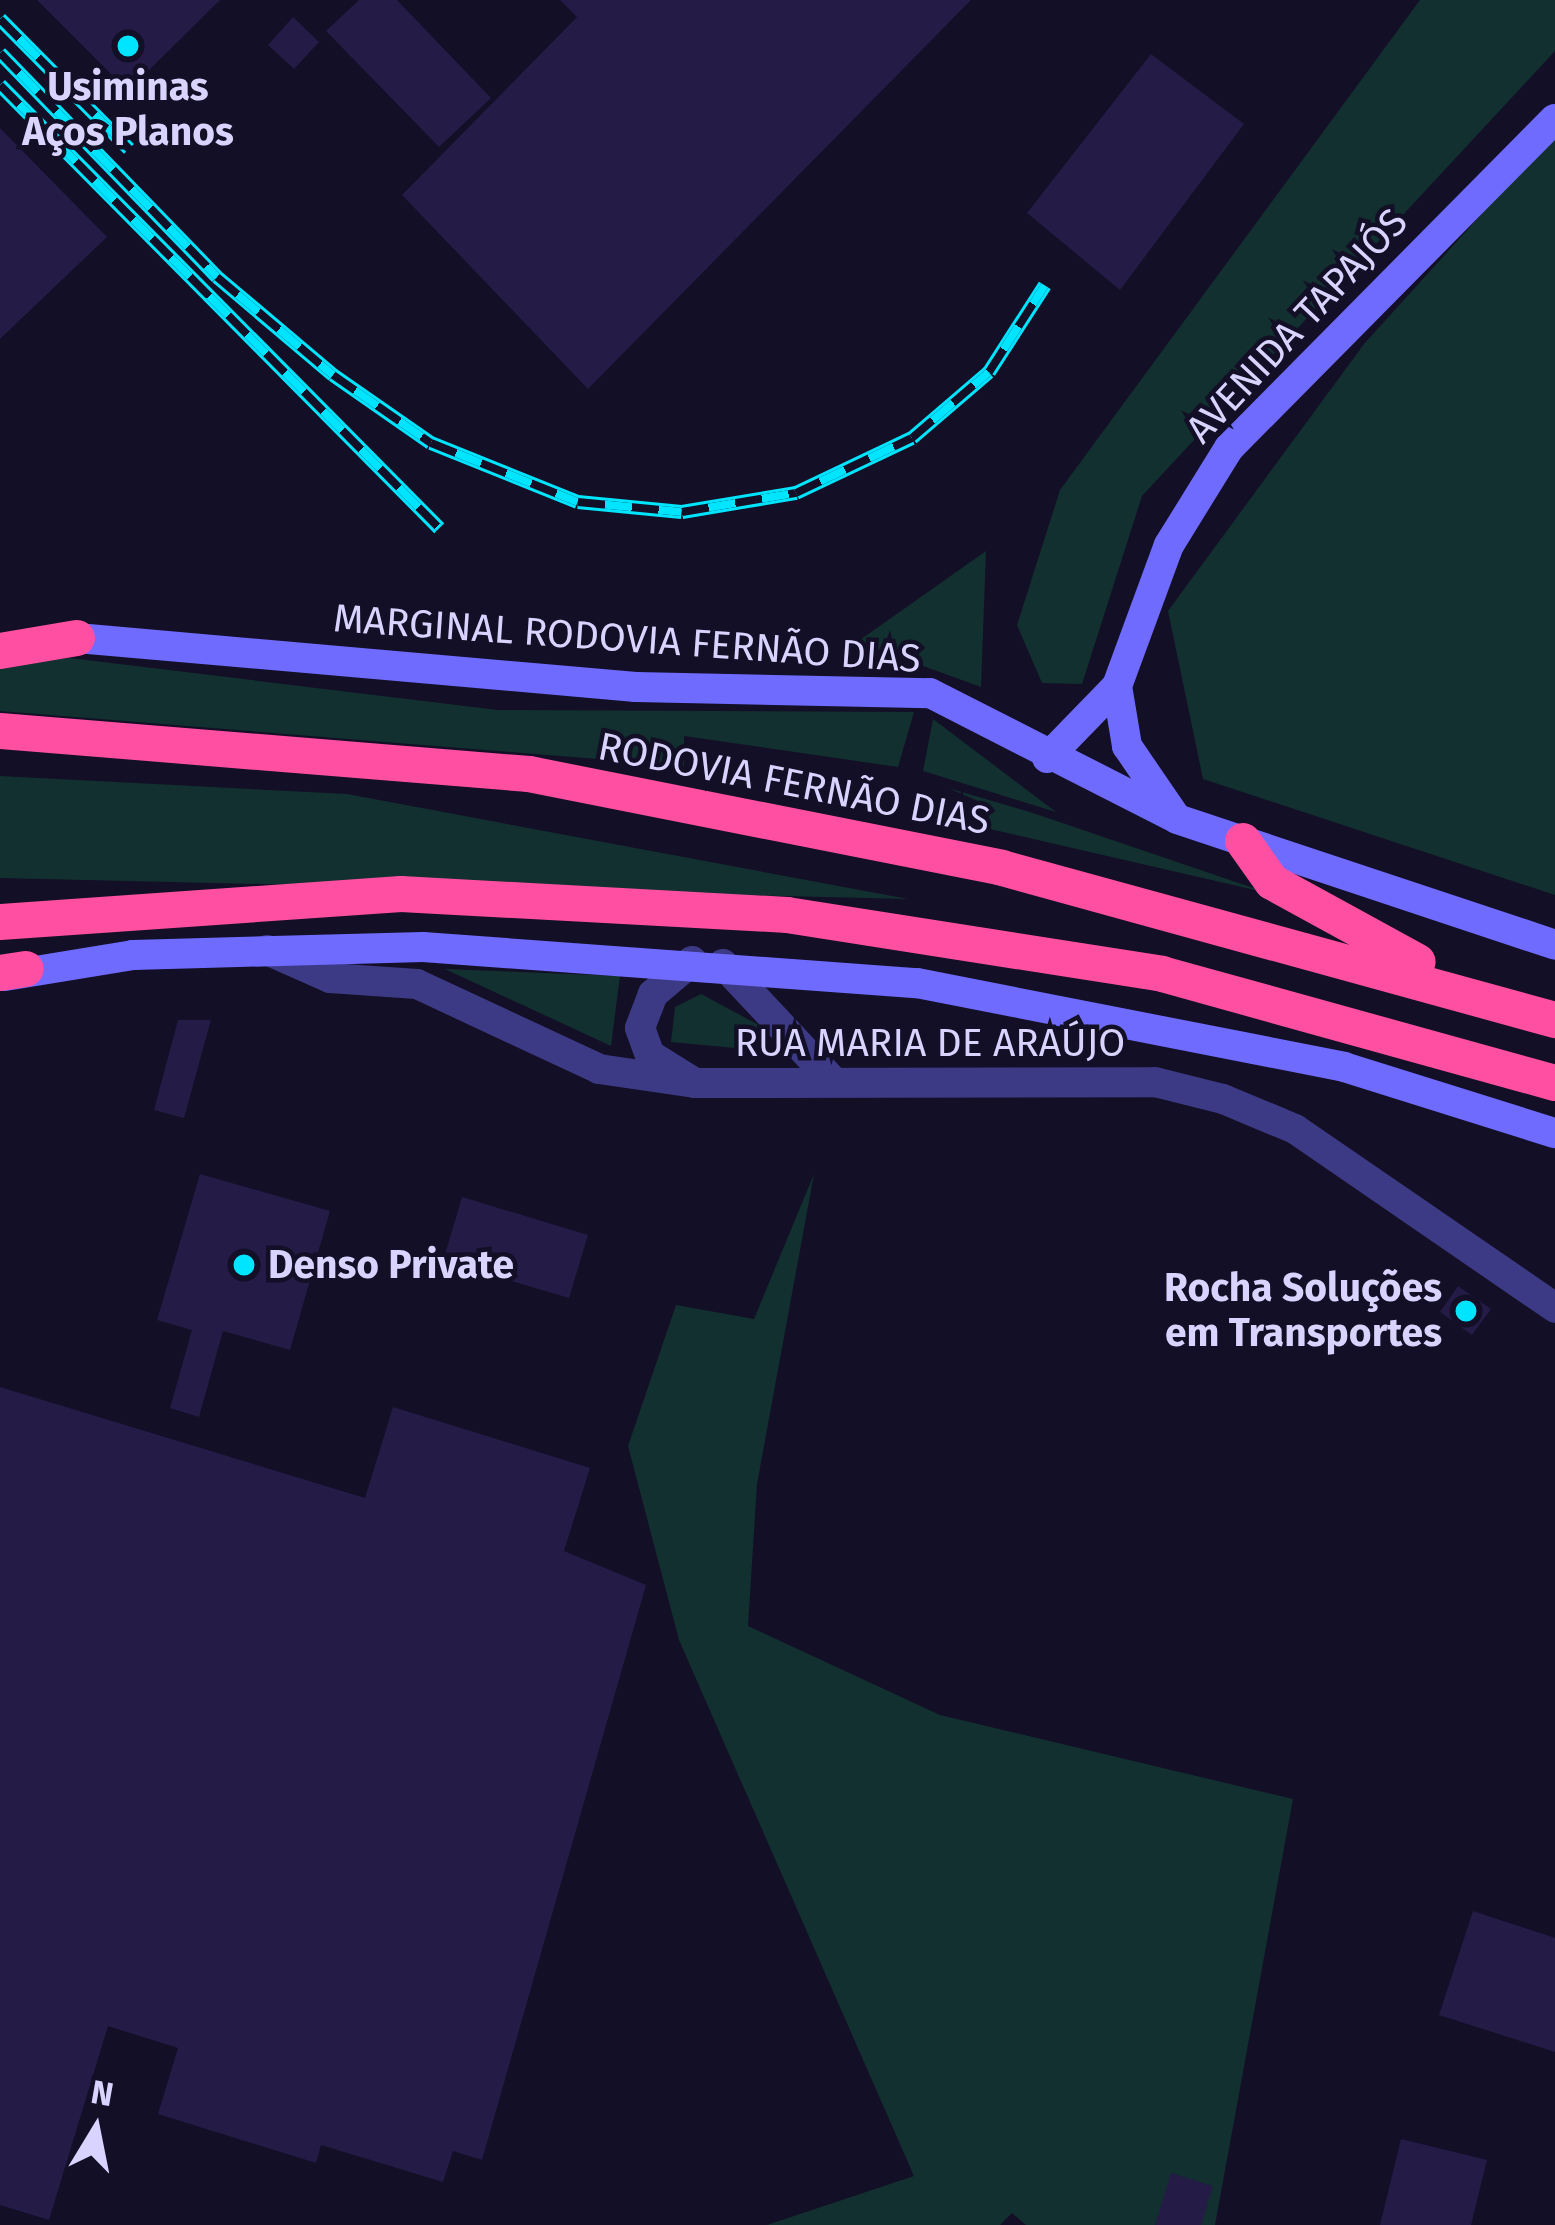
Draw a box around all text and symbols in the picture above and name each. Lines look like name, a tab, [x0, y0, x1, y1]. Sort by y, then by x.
marker: Usiminas Aços Planos	[115, 33, 141, 59]
place label: Usiminas Aços Planos	[22, 65, 234, 156]
street label: AVENIDA TAPAJÓS	[1176, 199, 1418, 453]
street label: MARGINAL RODOVIA FERNÃO DIAS	[332, 595, 922, 683]
street label: RODOVIA FERNÃO DIAS	[594, 723, 994, 845]
street label: RUA MARIA DE ARAÚJO	[735, 1020, 1125, 1066]
place label: Denso Private	[268, 1242, 514, 1288]
marker: Denso Private	[231, 1252, 257, 1278]
place label: Rocha Soluções em Transportes	[1164, 1266, 1442, 1357]
marker: Rocha Soluções em Transportes	[1453, 1298, 1479, 1324]
north arrow	[36, 2069, 156, 2189]
text: N	[88, 2072, 116, 2115]

